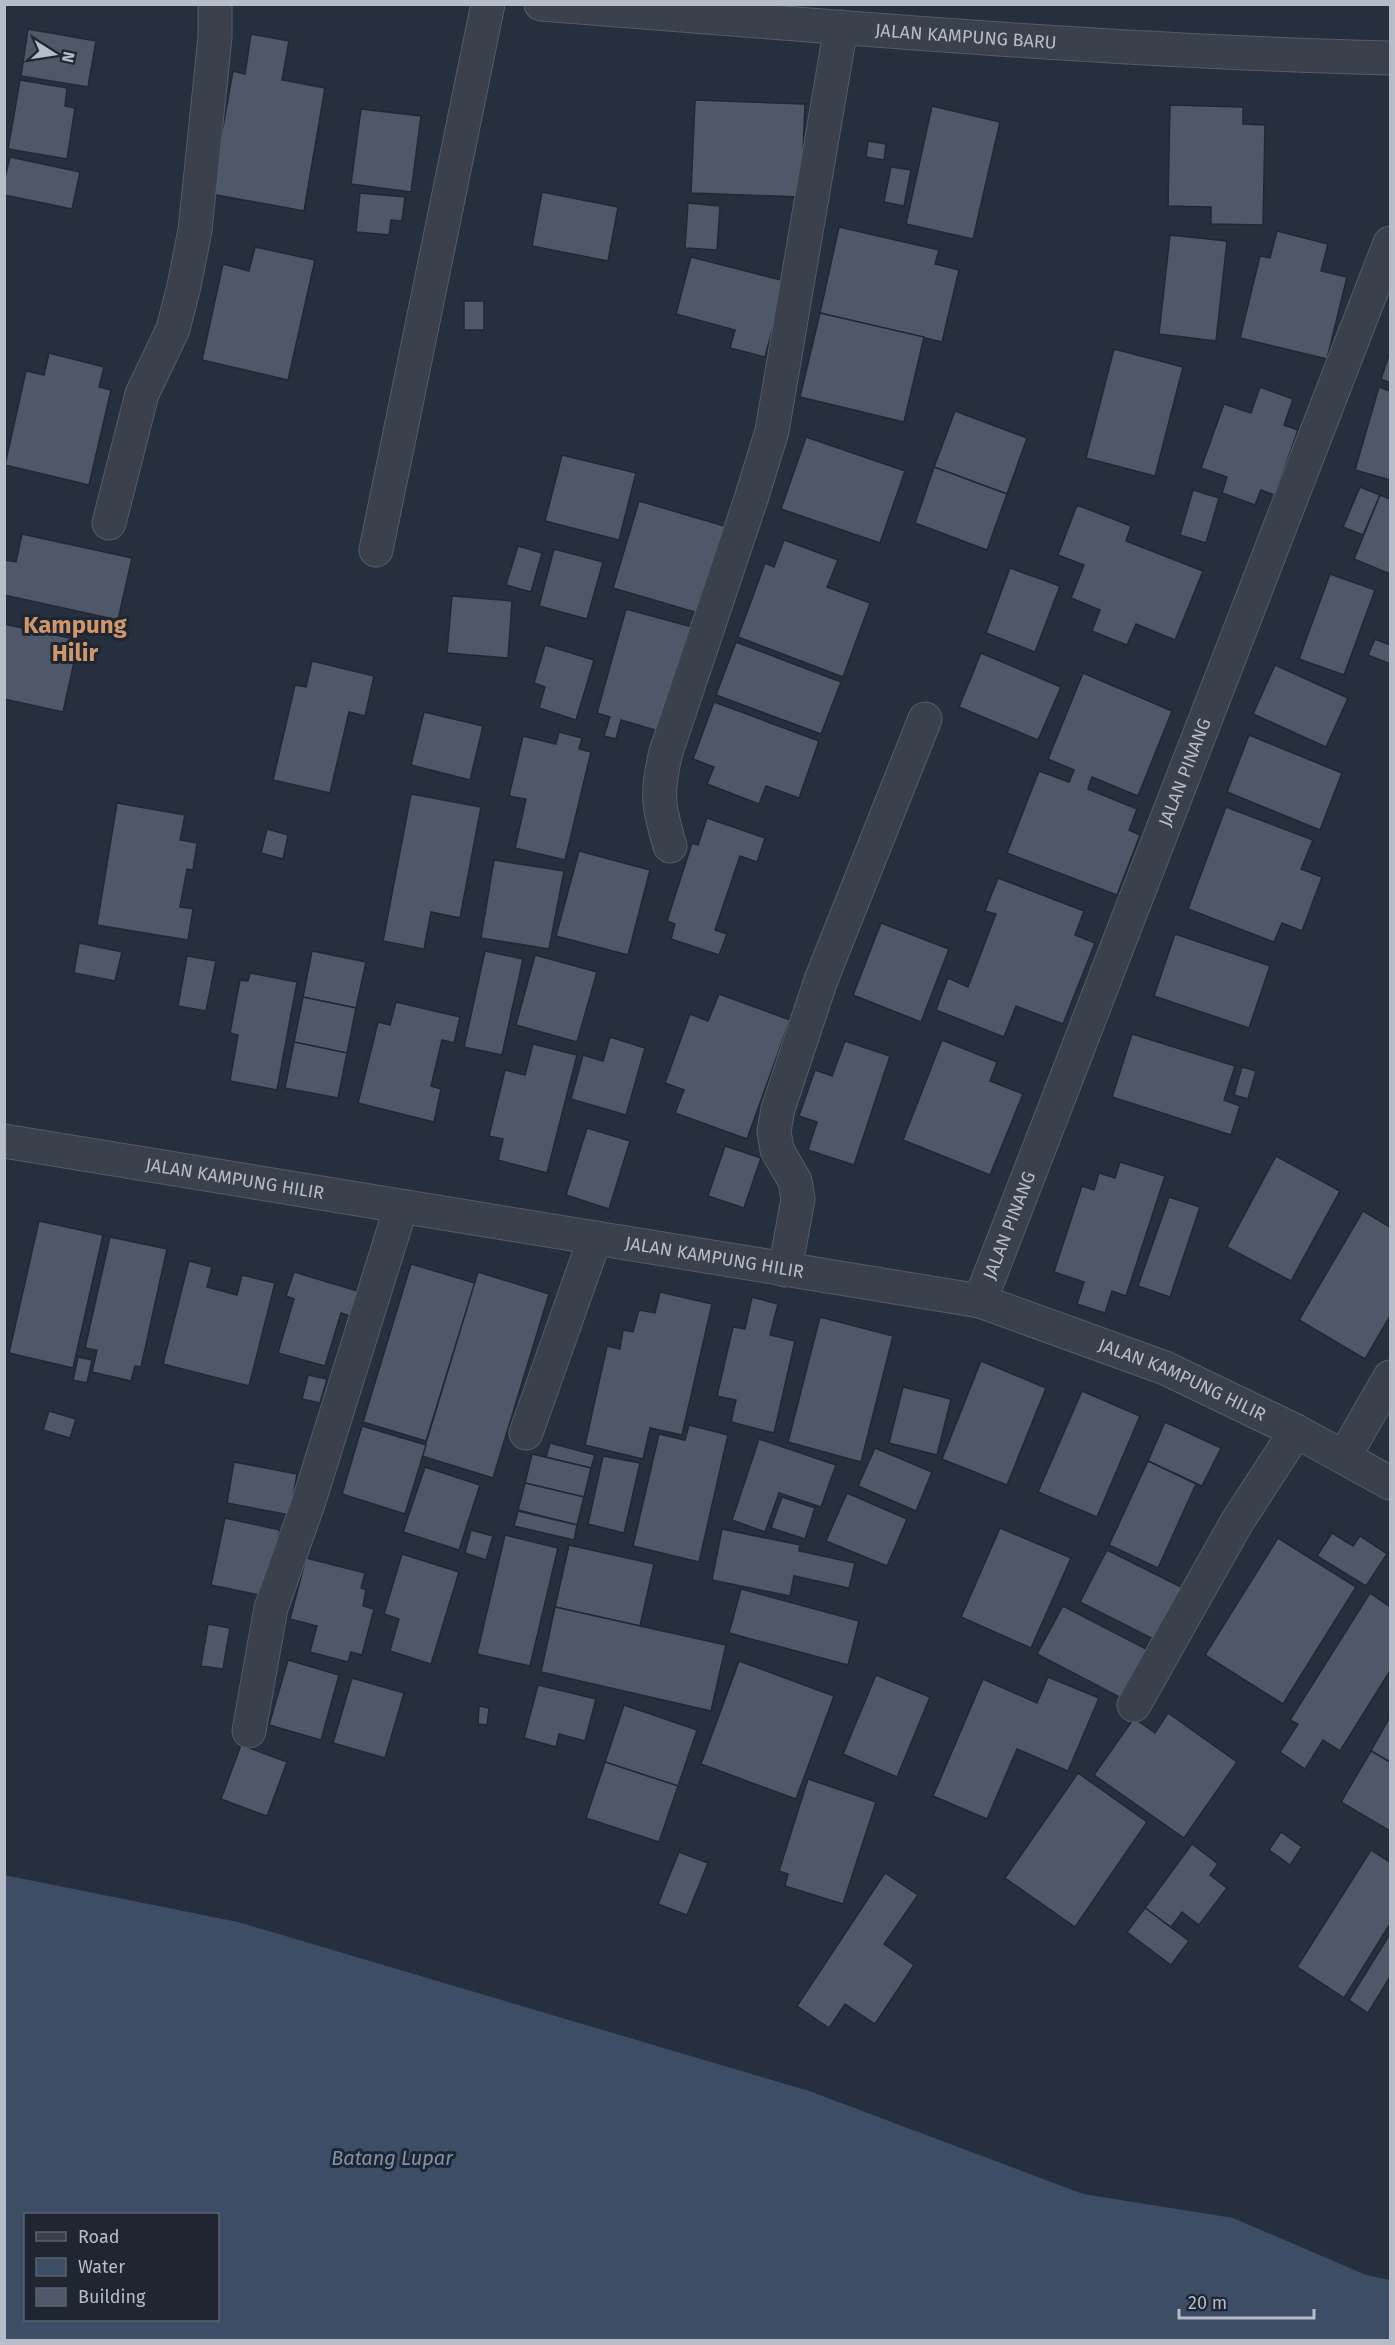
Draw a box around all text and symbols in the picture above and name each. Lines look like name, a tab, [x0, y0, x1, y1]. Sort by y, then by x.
street label: JALAN KAMPUNG BARU	[874, 19, 1057, 54]
north arrow	[24, 24, 84, 84]
text: N	[58, 50, 79, 64]
district label: Kampung Hilir	[23, 611, 128, 667]
street label: JALAN PINANG	[1154, 715, 1216, 830]
street label: JALAN KAMPUNG HILIR	[144, 1153, 326, 1204]
street label: JALAN PINANG	[978, 1168, 1040, 1283]
street label: JALAN KAMPUNG HILIR	[624, 1232, 806, 1283]
street label: JALAN KAMPUNG HILIR	[1095, 1334, 1270, 1426]
water label: Batang Lupar	[331, 2146, 454, 2170]
legend	[24, 2213, 219, 2321]
text: Road	[78, 2226, 120, 2248]
text: Water	[78, 2256, 125, 2278]
scale bar	[1179, 2282, 1314, 2320]
text: Building	[78, 2286, 146, 2308]
text: 20 m	[1188, 2292, 1227, 2314]

